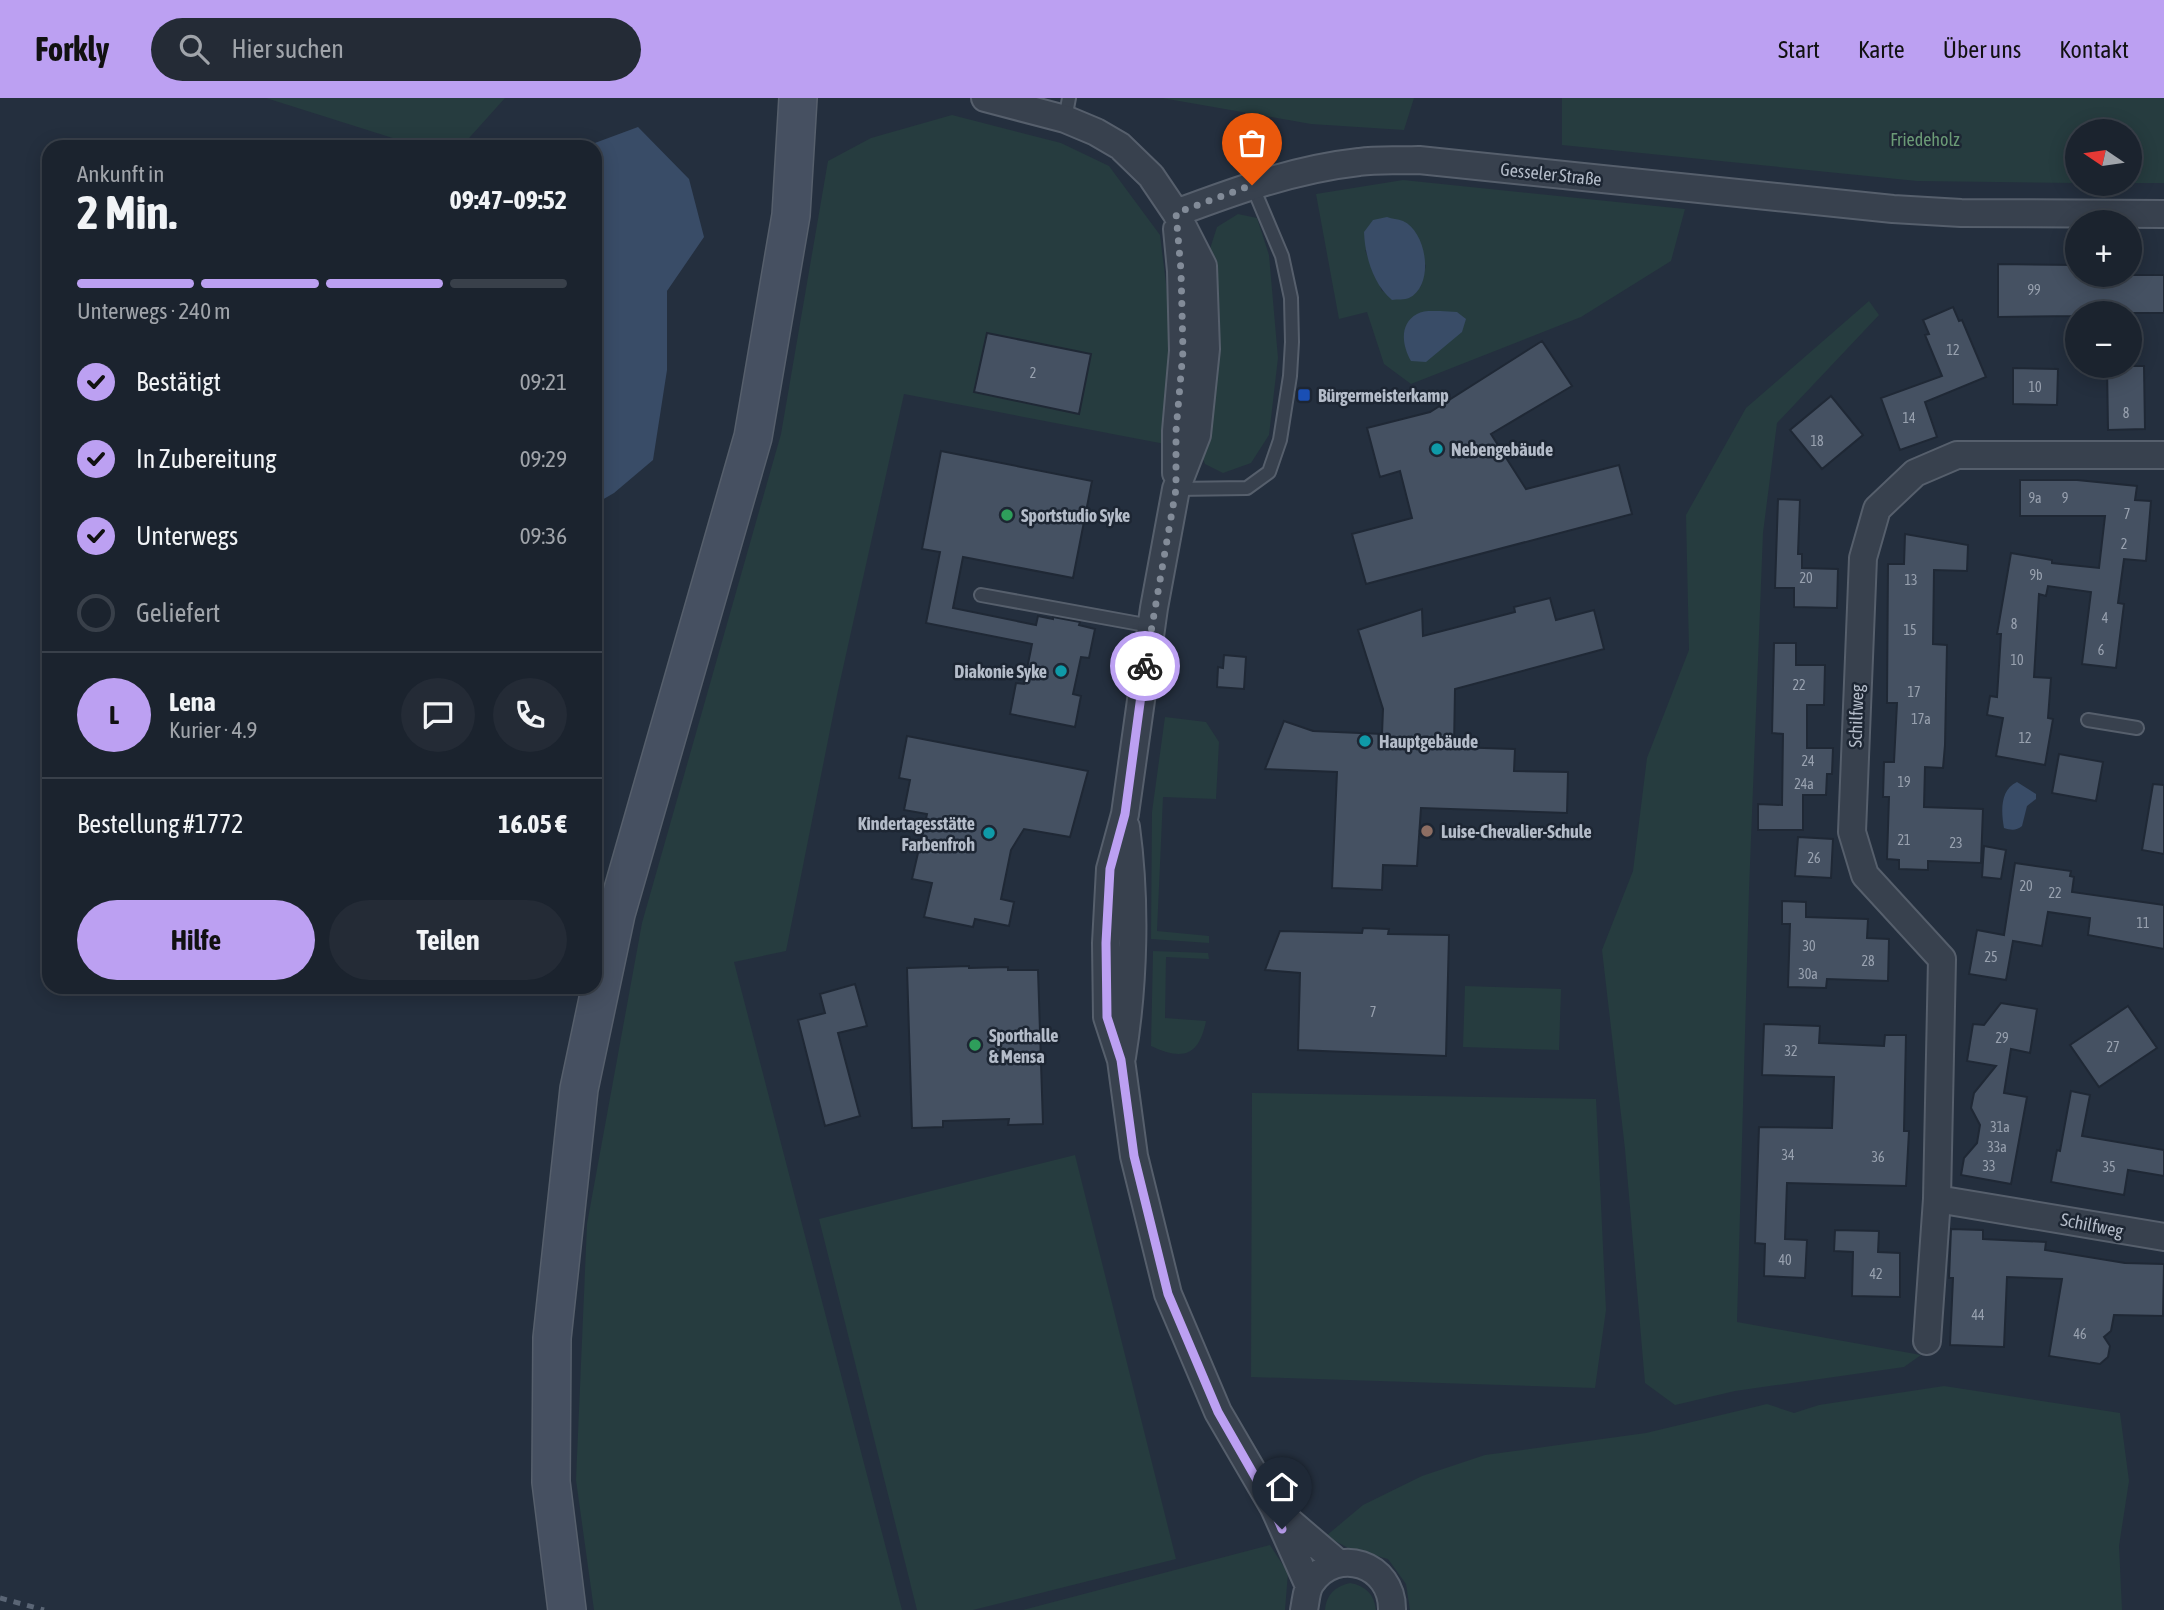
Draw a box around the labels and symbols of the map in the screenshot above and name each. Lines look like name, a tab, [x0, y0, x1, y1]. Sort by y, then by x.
pin	[1222, 113, 1282, 185]
north arrow	[2065, 119, 2142, 196]
park label: Friedeholz	[1890, 129, 1960, 150]
street label: Gesseler Straße	[1499, 158, 1603, 190]
house number: 99	[2027, 282, 2041, 298]
house number: 12	[1946, 342, 1960, 358]
house number: 2	[1030, 365, 1036, 381]
house number: 10	[2028, 379, 2042, 395]
place label: Bürgermeisterkamp	[1318, 385, 1449, 406]
marker: Bürgermeisterkamp	[1296, 387, 1312, 403]
house number: 8	[2123, 405, 2130, 421]
house number: 14	[1902, 410, 1916, 426]
house number: 18	[1810, 433, 1824, 449]
place label: Nebengebäude	[1451, 439, 1553, 460]
marker: Nebengebäude	[1429, 441, 1445, 457]
house number: 9a	[2028, 490, 2042, 506]
house number: 9	[2062, 490, 2068, 506]
place label: Sportstudio Syke	[1021, 505, 1130, 526]
house number: 7	[2124, 506, 2130, 522]
marker: Sportstudio Syke	[999, 507, 1015, 523]
house number: 2	[2121, 536, 2127, 552]
house number: 9b	[2029, 567, 2043, 583]
house number: 20	[1799, 570, 1813, 586]
house number: 13	[1904, 572, 1918, 588]
house number: 4	[2102, 610, 2109, 626]
house number: 8	[2011, 616, 2018, 632]
house number: 15	[1903, 622, 1917, 638]
courier	[1110, 631, 1180, 701]
house number: 6	[2098, 642, 2105, 658]
house number: 10	[2010, 652, 2024, 668]
place label: Diakonie Syke	[954, 661, 1047, 682]
marker: Diakonie Syke	[1053, 663, 1069, 679]
house number: 22	[1792, 677, 1806, 693]
street label: Schilfweg	[1844, 684, 1868, 748]
house number: 17	[1907, 684, 1921, 700]
house number: 17a	[1911, 711, 1931, 727]
house number: 12	[2018, 730, 2032, 746]
place label: Hauptgebäude	[1379, 731, 1478, 752]
marker: Hauptgebäude	[1357, 733, 1373, 749]
house number: 24	[1801, 753, 1815, 769]
house number: 19	[1897, 774, 1911, 790]
house number: 24a	[1794, 776, 1814, 792]
place label: Kindertagesstätte Farbenfroh	[858, 813, 975, 855]
place label: Luise-Chevalier-Schule	[1441, 821, 1592, 842]
marker: Luise-Chevalier-Schule	[1419, 823, 1435, 839]
marker: Kindertagesstätte Farbenfroh	[981, 825, 997, 841]
house number: 21	[1897, 832, 1911, 848]
house number: 23	[1949, 835, 1963, 851]
house number: 26	[1807, 850, 1821, 866]
house number: 20	[2019, 878, 2033, 894]
house number: 22	[2048, 885, 2062, 901]
house number: 11	[2136, 915, 2150, 931]
house number: 30	[1802, 938, 1816, 954]
house number: 25	[1984, 949, 1998, 965]
house number: 28	[1861, 953, 1875, 969]
house number: 30a	[1798, 966, 1818, 982]
house number: 7	[1370, 1004, 1376, 1020]
place label: Sporthalle & Mensa	[989, 1025, 1059, 1067]
house number: 29	[1995, 1030, 2009, 1046]
marker: Sporthalle & Mensa	[967, 1037, 983, 1053]
house number: 27	[2106, 1039, 2120, 1055]
house number: 32	[1784, 1043, 1798, 1059]
house number: 31a	[1990, 1119, 2010, 1135]
house number: 33a	[1987, 1139, 2007, 1155]
house number: 34	[1781, 1147, 1795, 1163]
house number: 36	[1871, 1149, 1885, 1165]
house number: 33	[1982, 1158, 1996, 1174]
house number: 35	[2102, 1159, 2116, 1175]
street label: Schilfweg	[2059, 1209, 2125, 1241]
house number: 40	[1778, 1252, 1792, 1268]
house number: 42	[1869, 1266, 1883, 1282]
house number: 44	[1971, 1307, 1985, 1323]
house number: 46	[2073, 1326, 2087, 1342]
pin	[1252, 1457, 1312, 1529]

